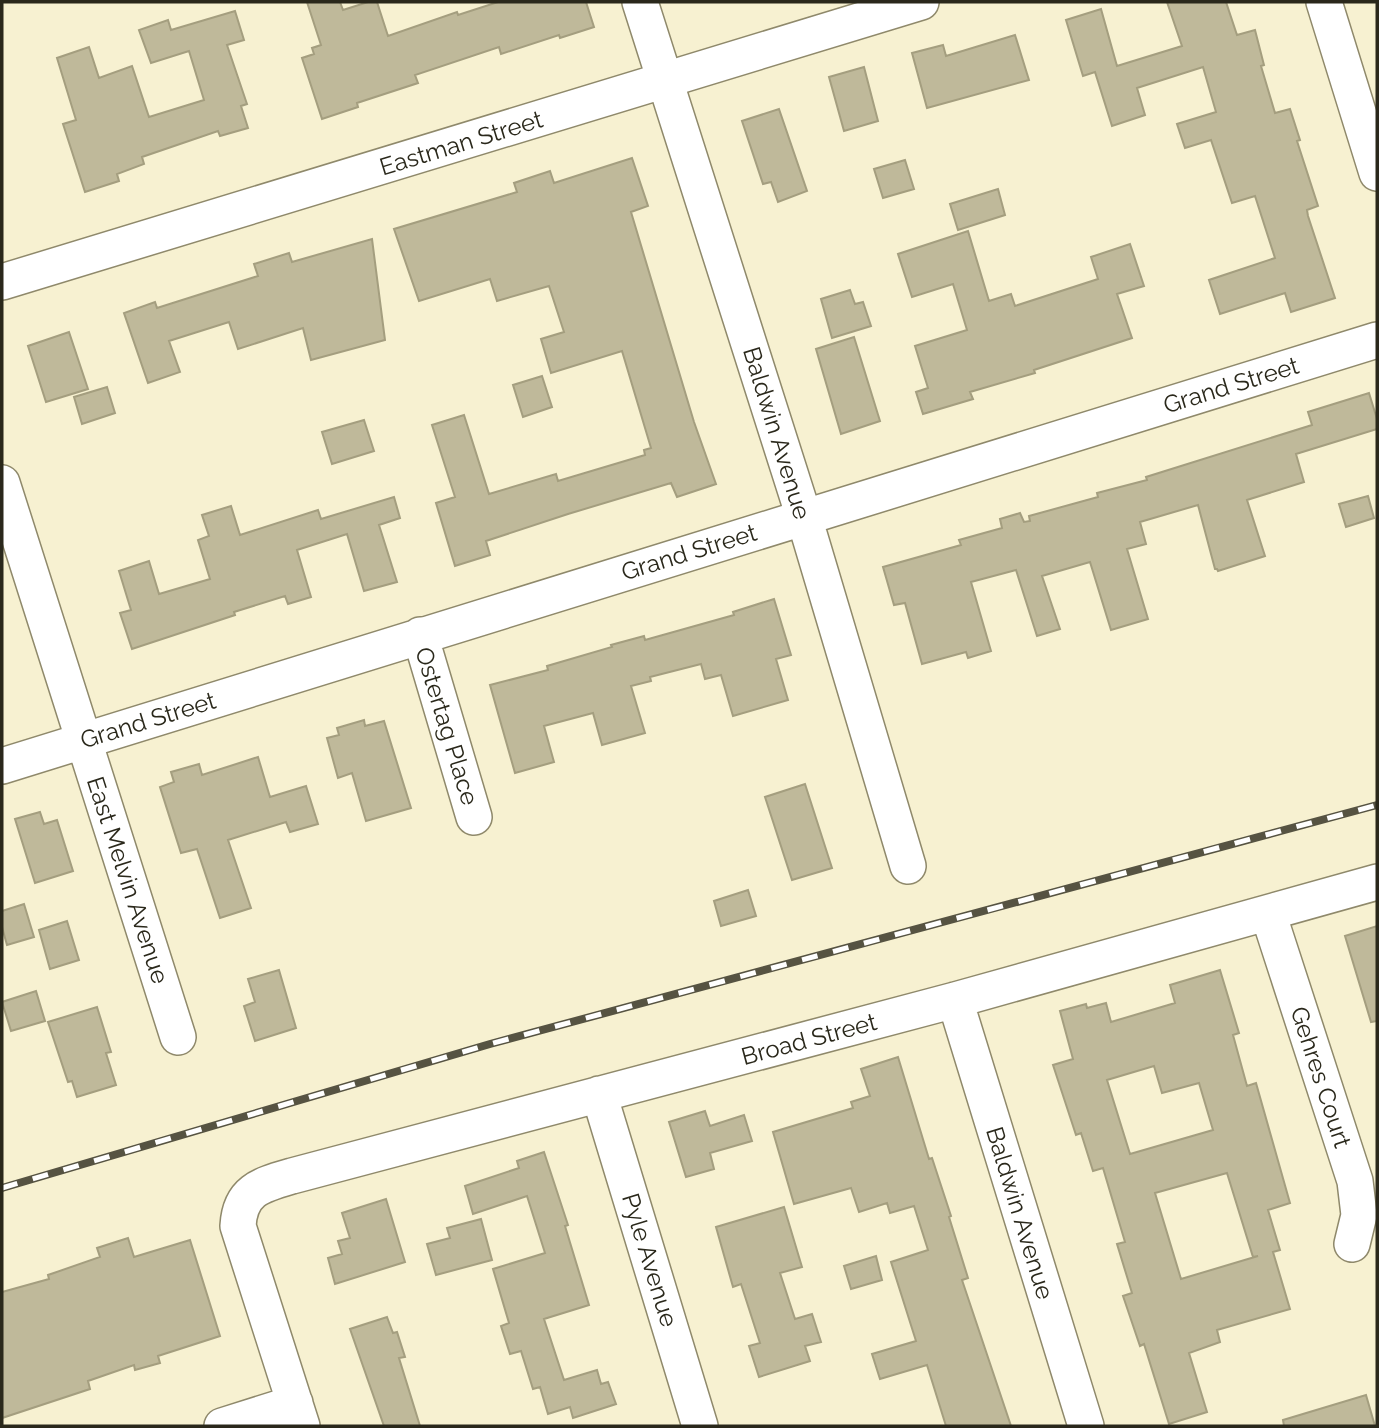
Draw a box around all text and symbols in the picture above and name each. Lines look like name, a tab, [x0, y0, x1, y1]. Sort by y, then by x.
street label: Eastman Street	[376, 104, 546, 182]
street label: Baldwin Avenue	[737, 343, 817, 523]
street label: Grand Street	[1160, 351, 1302, 419]
street label: Grand Street	[618, 518, 760, 586]
street label: Ostertag Place	[409, 643, 485, 809]
street label: Grand Street	[77, 686, 219, 754]
street label: East Melvin Avenue	[81, 773, 175, 987]
street label: Gehres Court	[1285, 1003, 1357, 1151]
street label: Broad Street	[738, 1007, 880, 1071]
street label: Baldwin Avenue	[980, 1123, 1060, 1303]
street label: Pyle Avenue	[616, 1190, 684, 1330]

